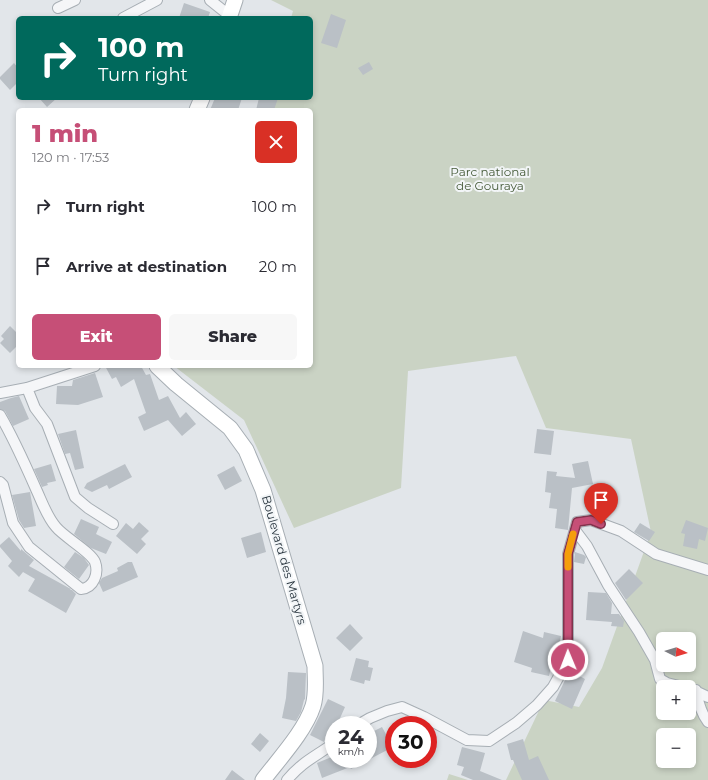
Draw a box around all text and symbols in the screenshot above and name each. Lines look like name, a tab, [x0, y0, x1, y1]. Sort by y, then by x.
text: 100 m	[98, 30, 184, 64]
icon: right	[32, 32, 84, 84]
text: Turn right	[98, 64, 188, 86]
text: 1 min	[32, 119, 98, 148]
button: close	[255, 121, 297, 163]
text: 120 m · 17:53	[32, 149, 109, 165]
park label: Parc national de Gouraya	[450, 164, 530, 193]
icon: right	[32, 195, 54, 217]
text: Turn right	[66, 197, 145, 216]
text: 100 m	[252, 197, 297, 216]
icon: arrive	[32, 255, 54, 277]
text: Arrive at destination	[66, 257, 227, 276]
text: 20 m	[259, 257, 297, 276]
button: Exit	[32, 314, 161, 360]
button: Share	[169, 314, 297, 360]
pin	[584, 483, 618, 524]
icon: arrive	[590, 489, 612, 511]
street label: Boulevard des Martyrs	[259, 493, 310, 626]
north arrow	[656, 632, 696, 672]
map controls	[656, 632, 696, 768]
position arrow	[547, 639, 589, 681]
button: +	[656, 680, 696, 720]
speed limit sign: 30	[385, 716, 437, 768]
text: 24	[338, 725, 364, 749]
button: −	[656, 728, 696, 768]
text: km/h	[338, 745, 364, 758]

